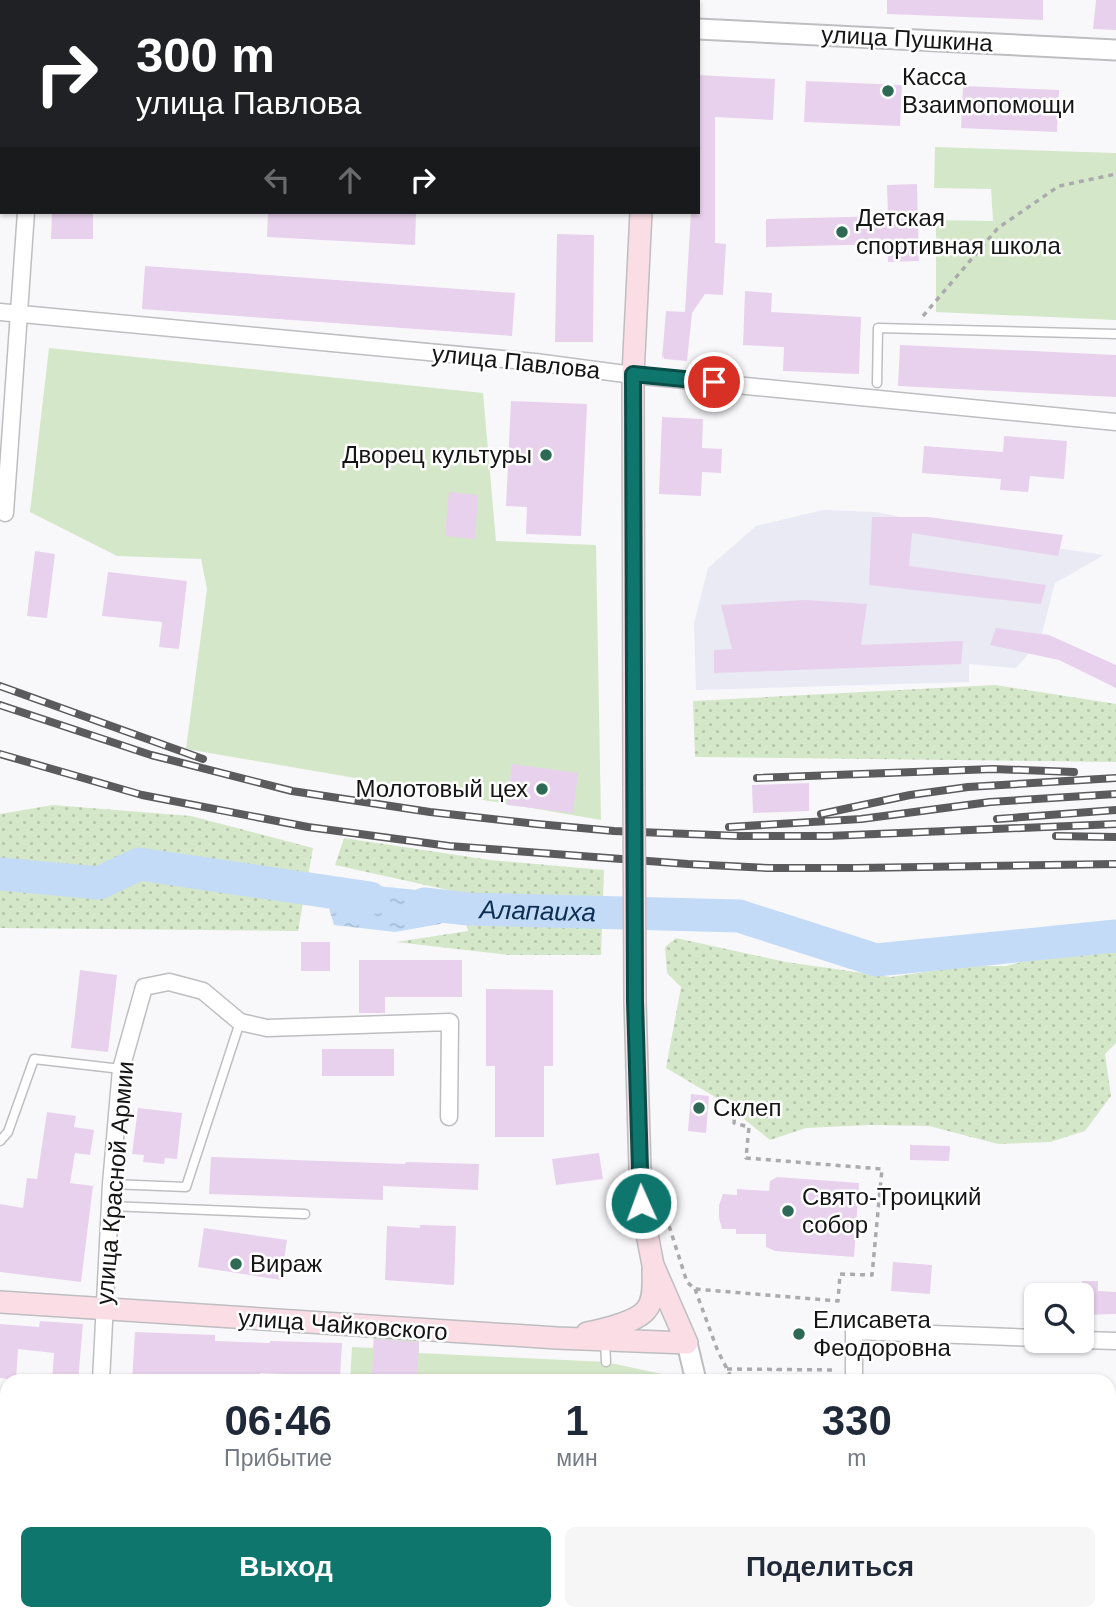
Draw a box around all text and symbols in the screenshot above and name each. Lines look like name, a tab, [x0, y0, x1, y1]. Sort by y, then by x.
street label: улица Пушкина	[821, 21, 994, 57]
icon: right	[21, 28, 112, 119]
text: 300 m	[136, 28, 275, 82]
place label: Касса Взаимопомощи	[902, 63, 1075, 118]
marker: Касса Взаимопомощи	[880, 83, 896, 99]
text: улица Павлова	[136, 85, 361, 121]
icon: left	[258, 161, 296, 199]
icon: ahead	[331, 161, 369, 199]
icon: right	[404, 161, 442, 199]
place label: Детская спортивная школа	[856, 204, 1061, 259]
marker: Детская спортивная школа	[834, 224, 850, 240]
street label: улица Павлова	[431, 339, 602, 384]
pin	[684, 352, 744, 412]
icon: arrive	[695, 363, 733, 401]
place label: Дворец культуры	[342, 441, 532, 468]
marker: Дворец культуры	[538, 447, 554, 463]
place label: Молотовый цех	[355, 775, 528, 802]
marker: Молотовый цех	[534, 781, 550, 797]
water label: Алапаиха	[477, 894, 596, 927]
street label: улица Красной Армии	[90, 1060, 139, 1306]
place label: Склеп	[713, 1094, 781, 1121]
marker: Склеп	[691, 1100, 707, 1116]
position arrow	[604, 1166, 678, 1240]
place label: Свято-Троицкий собор	[802, 1183, 981, 1238]
marker: Свято-Троицкий собор	[780, 1203, 796, 1219]
place label: Вираж	[250, 1250, 322, 1277]
marker: Вираж	[228, 1256, 244, 1272]
map controls	[1024, 1283, 1094, 1353]
button: search	[1024, 1283, 1094, 1353]
street label: улица Чайковского	[238, 1304, 449, 1345]
place label: Елисавета Феодоровна	[813, 1306, 951, 1361]
marker: Елисавета Феодоровна	[791, 1326, 807, 1342]
text: 06:46	[224, 1397, 332, 1444]
text: 1	[565, 1397, 589, 1444]
text: 330	[822, 1397, 892, 1444]
text: Прибытие	[224, 1445, 332, 1471]
text: мин	[556, 1445, 598, 1471]
text: m	[847, 1445, 866, 1471]
button: Выход	[21, 1527, 551, 1607]
button: Поделиться	[565, 1527, 1095, 1607]

